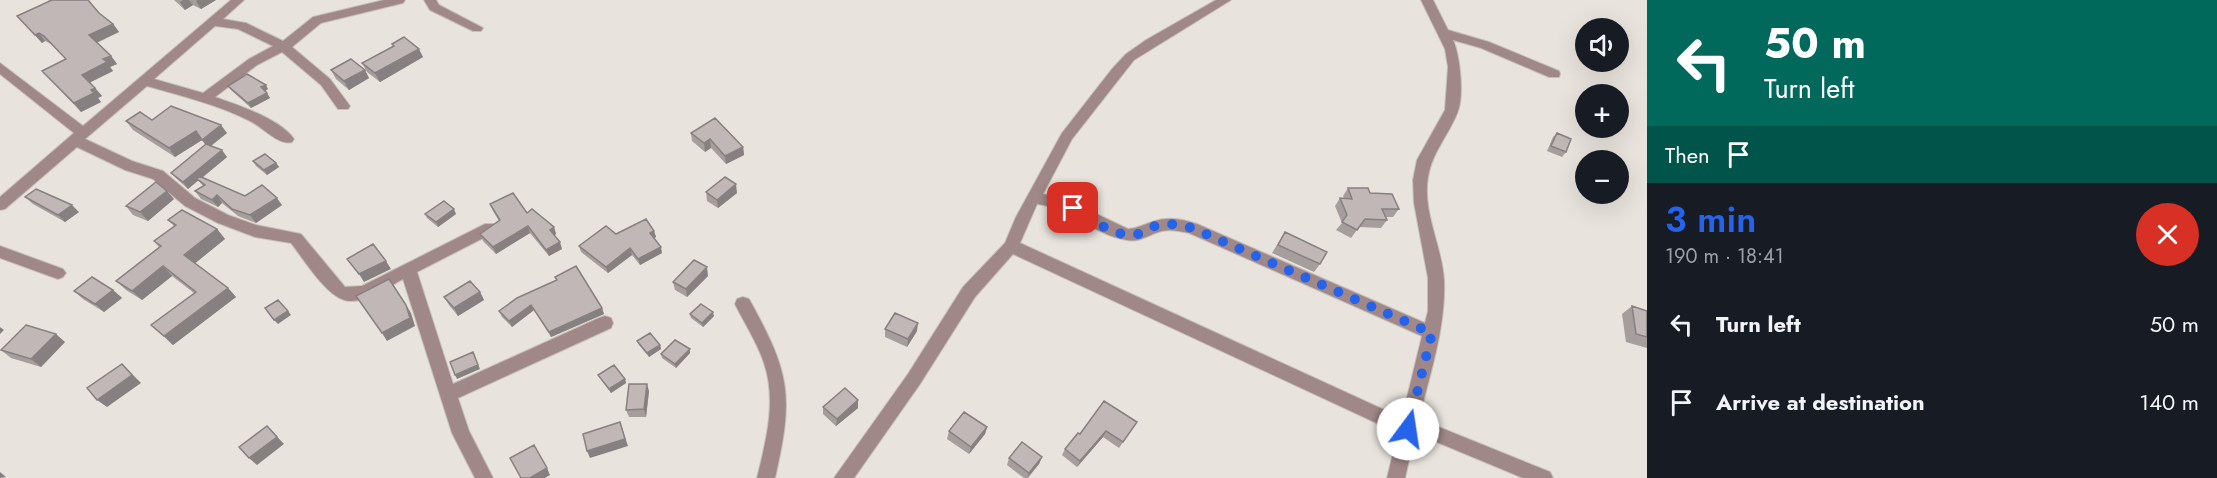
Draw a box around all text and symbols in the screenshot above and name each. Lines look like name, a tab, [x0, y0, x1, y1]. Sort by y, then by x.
text: 50 m	[1764, 13, 1866, 74]
map controls	[1575, 18, 1629, 204]
button: sound	[1575, 18, 1629, 72]
icon: left	[1665, 24, 1743, 102]
text: Turn left	[1764, 69, 1854, 108]
button: +	[1575, 84, 1629, 138]
icon: arrive	[1722, 138, 1755, 171]
text: Then	[1665, 139, 1710, 171]
button: −	[1575, 150, 1629, 204]
pin	[1047, 182, 1098, 233]
icon: arrive	[1056, 191, 1089, 224]
text: 3 min	[1665, 193, 1756, 245]
button: close	[2136, 203, 2199, 266]
text: 190 m · 18:41	[1665, 242, 1784, 271]
icon: left	[1665, 308, 1698, 341]
text: Turn left	[1716, 308, 1801, 340]
text: 50 m	[2150, 308, 2199, 340]
icon: arrive	[1665, 386, 1698, 419]
text: Arrive at destination	[1716, 386, 1925, 418]
text: 140 m	[2139, 386, 2199, 418]
position arrow	[1376, 397, 1440, 461]

